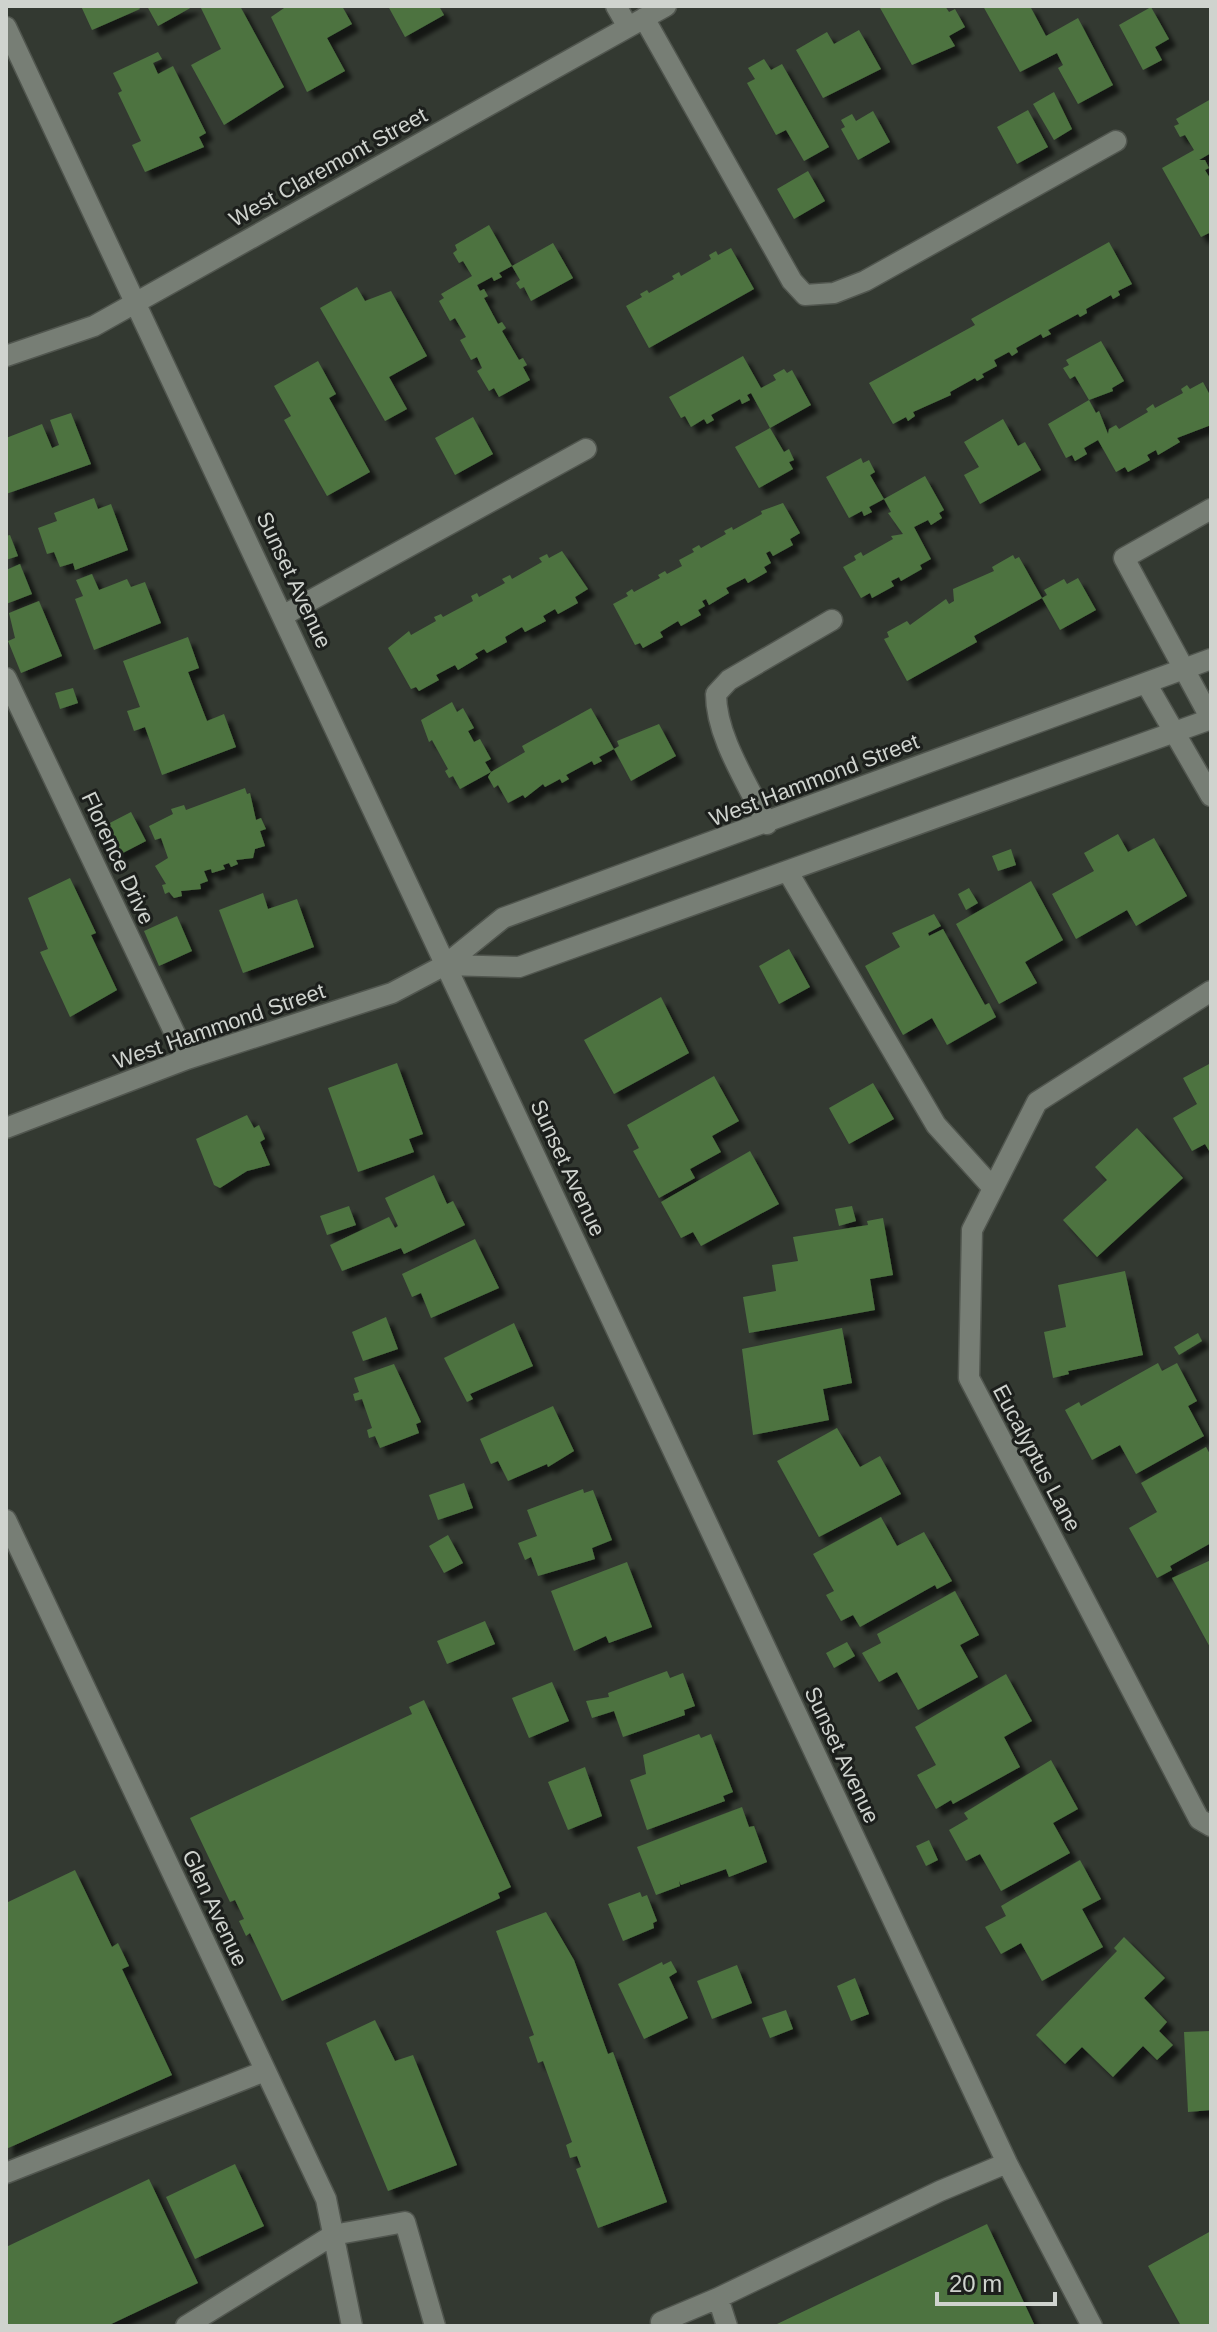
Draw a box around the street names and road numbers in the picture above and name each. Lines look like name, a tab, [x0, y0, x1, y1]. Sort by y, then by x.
street label: West Claremont Street	[225, 102, 431, 232]
street label: Sunset Avenue	[251, 508, 337, 652]
street label: West Hammond Street	[706, 729, 922, 831]
street label: Florence Drive	[76, 788, 160, 928]
street label: West Hammond Street	[110, 978, 328, 1074]
street label: Sunset Avenue	[525, 1096, 611, 1240]
street label: Eucalyptus Lane	[988, 1380, 1086, 1536]
street label: Sunset Avenue	[799, 1683, 885, 1827]
street label: Glen Avenue	[177, 1846, 253, 1970]

